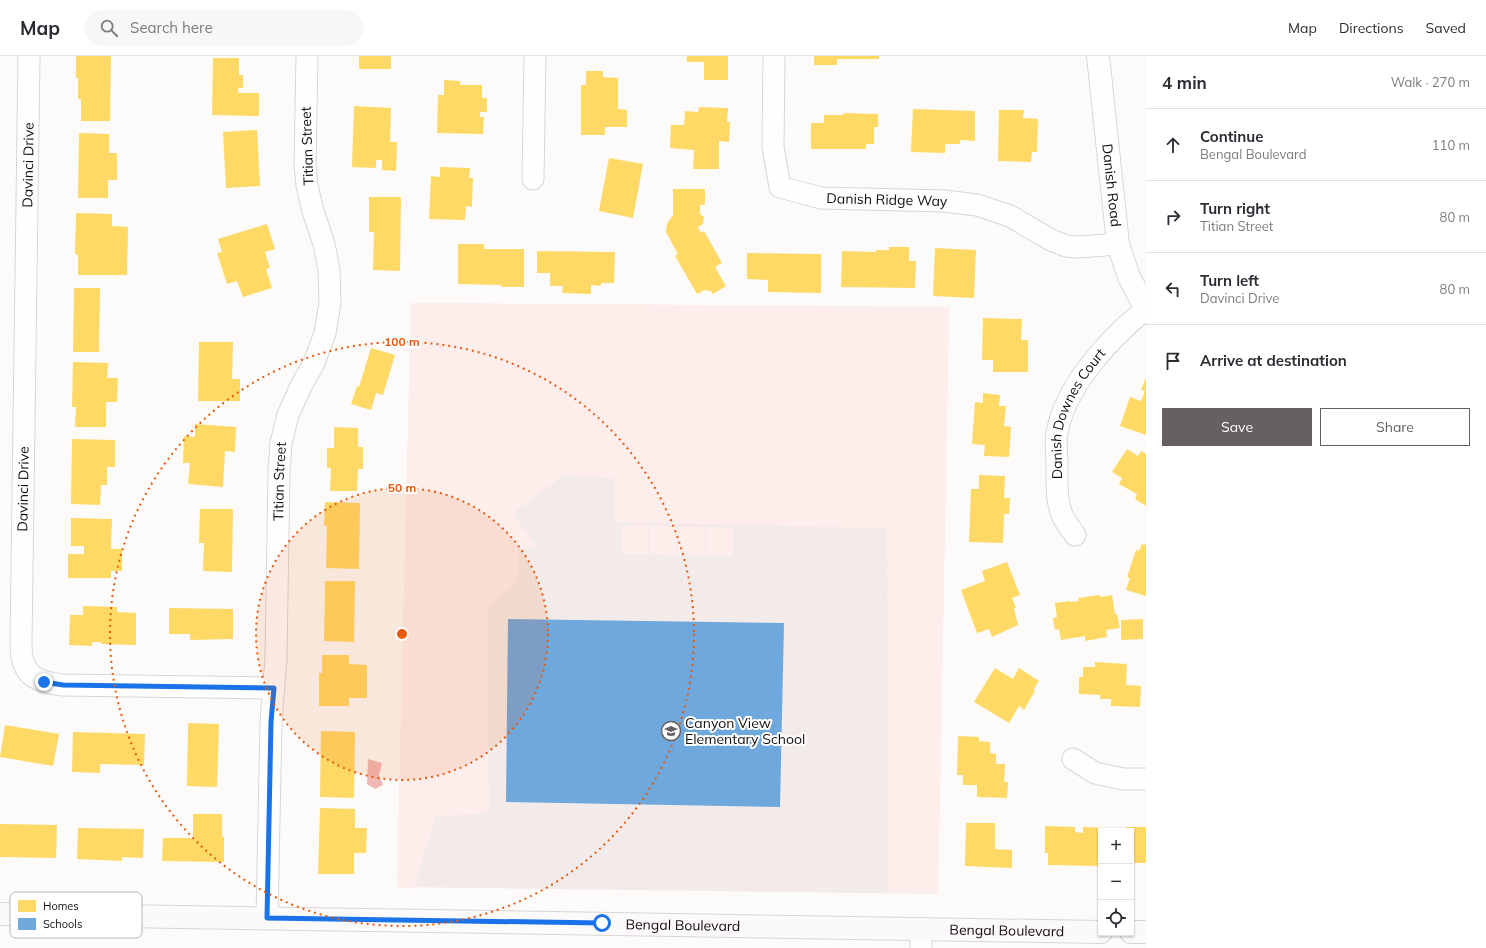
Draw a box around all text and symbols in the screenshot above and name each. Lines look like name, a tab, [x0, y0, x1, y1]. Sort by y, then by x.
search box	[84, 10, 364, 46]
text: Map	[20, 16, 60, 40]
icon: search	[98, 17, 120, 39]
text: Search here	[130, 18, 213, 37]
text: Map	[1288, 19, 1317, 37]
text: Directions	[1339, 19, 1404, 37]
text: Saved	[1426, 19, 1466, 37]
text: 4 min	[1162, 72, 1207, 93]
text: Walk · 270 m	[1391, 74, 1470, 90]
street label: Titian Street	[297, 106, 317, 186]
street label: Davinci Drive	[18, 122, 38, 208]
text: Continue	[1200, 127, 1263, 146]
icon: ahead	[1162, 134, 1184, 156]
text: 110 m	[1432, 137, 1470, 153]
street label: Danish Road	[1098, 143, 1125, 228]
text: Bengal Boulevard	[1200, 146, 1307, 162]
street label: Danish Ridge Way	[826, 189, 948, 210]
text: Turn right	[1200, 199, 1270, 218]
icon: right	[1162, 206, 1184, 228]
text: 80 m	[1440, 209, 1470, 225]
text: Titian Street	[1200, 218, 1273, 234]
text: Turn left	[1200, 271, 1259, 290]
icon: left	[1162, 278, 1184, 300]
text: 80 m	[1440, 281, 1470, 297]
text: Davinci Drive	[1200, 290, 1279, 306]
text: 100 m	[384, 334, 420, 349]
street label: Danish Downes Court	[1047, 344, 1109, 479]
icon: arrive	[1162, 350, 1184, 372]
text: Arrive at destination	[1200, 351, 1347, 370]
button: Save	[1162, 408, 1312, 446]
button: Share	[1320, 408, 1470, 446]
street label: Titian Street	[269, 441, 290, 521]
street label: Davinci Drive	[13, 446, 33, 532]
text: 50 m	[388, 480, 416, 495]
centre of rings	[395, 627, 409, 641]
route end	[35, 673, 53, 691]
place label: Canyon View Elementary School	[685, 714, 805, 748]
school or university icon: Canyon View Elementary School	[660, 720, 682, 742]
map controls	[1098, 828, 1134, 936]
button: +	[1098, 828, 1134, 864]
button: −	[1098, 864, 1134, 900]
legend	[10, 892, 142, 938]
text: Homes	[43, 899, 79, 913]
button: locate	[1098, 900, 1134, 936]
route start	[593, 914, 611, 932]
street label: Bengal Boulevard	[625, 915, 740, 935]
text: Schools	[43, 917, 82, 931]
street label: Bengal Boulevard	[949, 921, 1064, 940]

